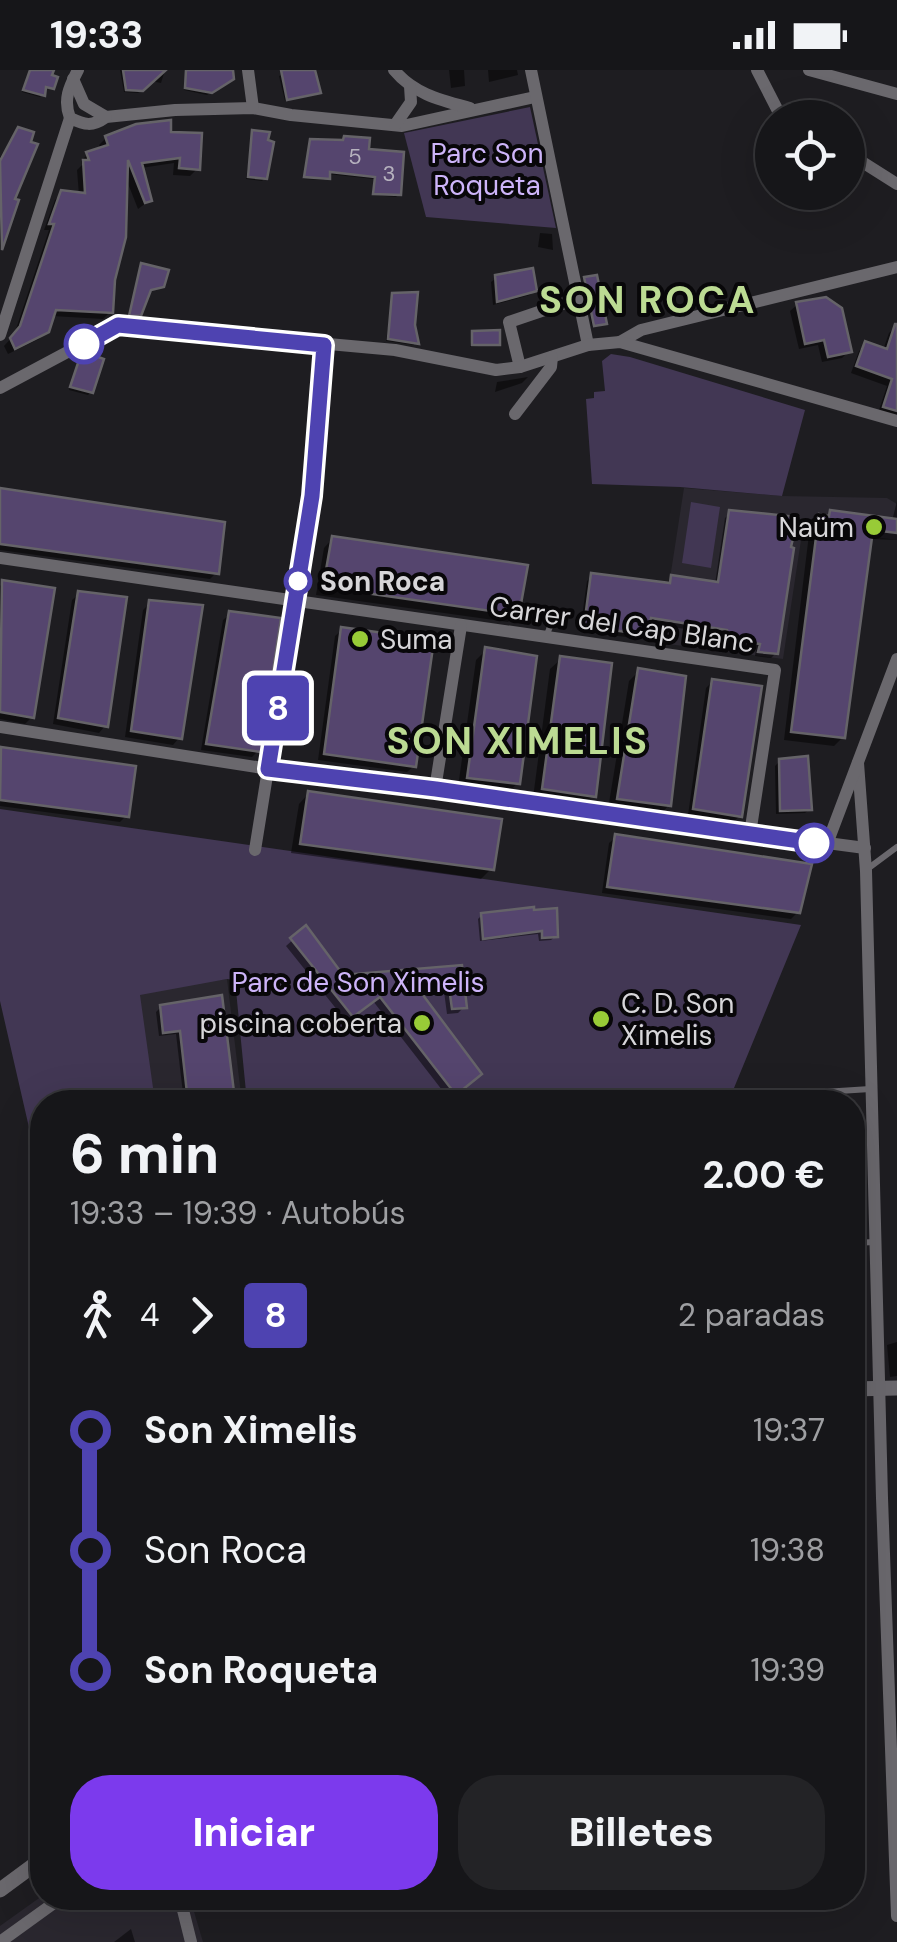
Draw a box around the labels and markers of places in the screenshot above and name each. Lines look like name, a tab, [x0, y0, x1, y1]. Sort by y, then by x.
unlabelled marker	[65, 325, 103, 363]
place label: Naüm	[778, 509, 854, 546]
marker: Naüm	[863, 516, 885, 538]
place label: Son Roca	[320, 563, 445, 600]
marker: Son Roca	[285, 568, 311, 594]
place label: Suma	[380, 621, 452, 658]
marker: Suma	[349, 628, 371, 650]
unlabelled marker	[795, 824, 833, 862]
place label: C. D. Son Ximelis	[621, 985, 734, 1054]
place label: piscina coberta	[200, 1005, 402, 1042]
marker: C. D. Son Ximelis	[590, 1008, 612, 1030]
marker: piscina coberta	[411, 1012, 433, 1034]

